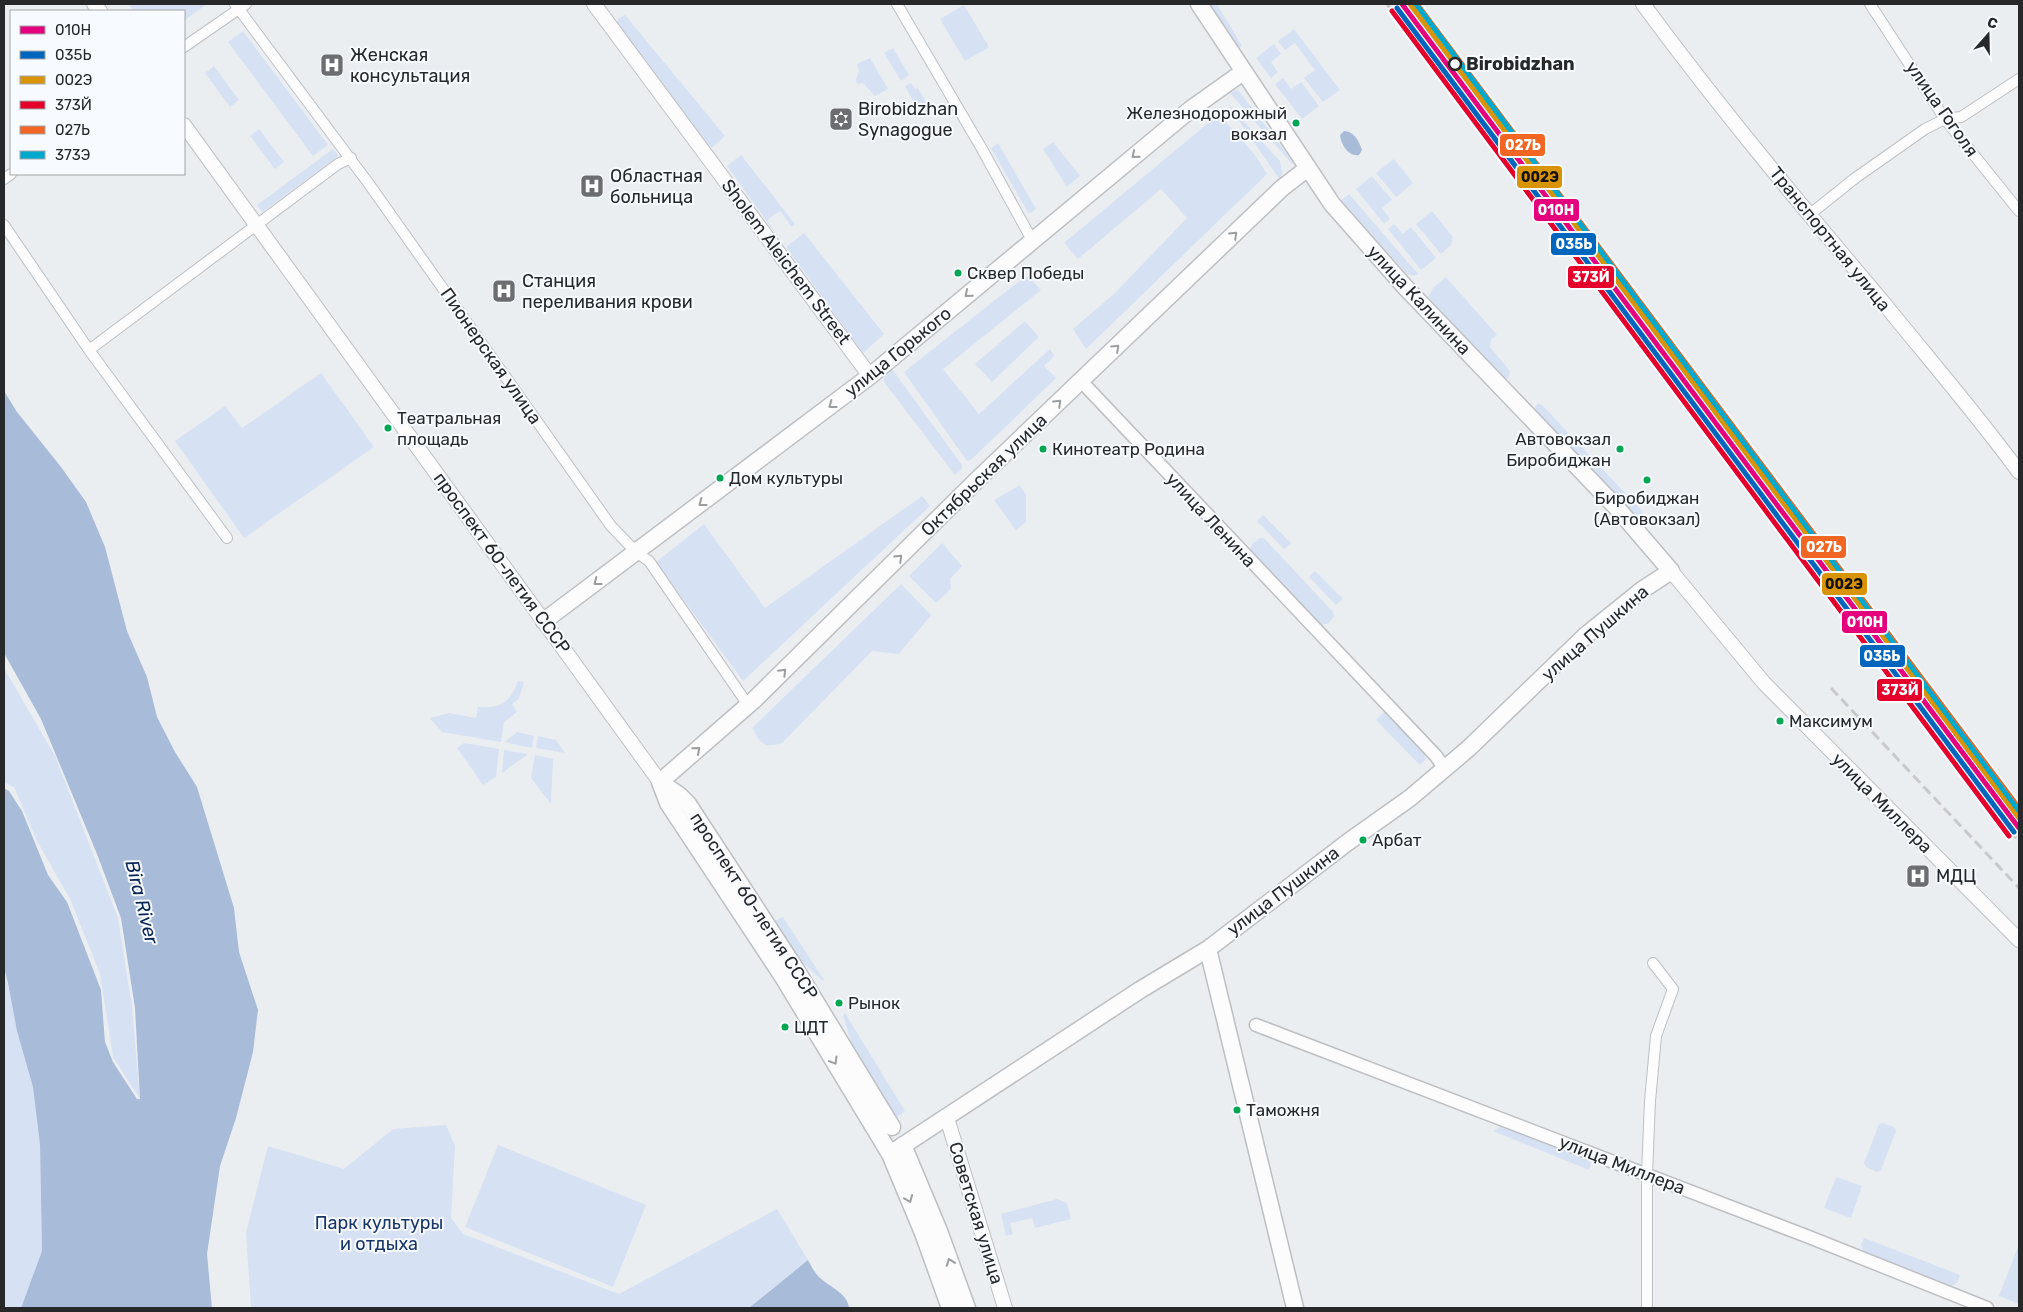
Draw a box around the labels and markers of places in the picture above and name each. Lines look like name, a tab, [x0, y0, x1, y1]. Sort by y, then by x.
place label: Женская консультация	[350, 44, 470, 87]
hospital icon: Женская консультация	[319, 52, 345, 78]
place label: Birobidzhan	[1466, 53, 1575, 75]
marker: Birobidzhan	[1448, 57, 1462, 71]
place label: Birobidzhan Synagogue	[858, 98, 958, 141]
place label: Железнодорожный вокзал	[1126, 103, 1287, 144]
synagogue icon: Birobidzhan Synagogue	[828, 106, 854, 132]
marker: Железнодорожный вокзал	[1291, 118, 1301, 128]
place label: Областная больница	[610, 165, 703, 208]
hospital icon: Областная больница	[579, 173, 605, 199]
place label: Сквер Победы	[967, 263, 1084, 283]
marker: Сквер Победы	[953, 268, 963, 278]
place label: Станция переливания крови	[522, 270, 693, 313]
hospital icon: Станция переливания крови	[491, 278, 517, 304]
place label: Театральная площадь	[397, 408, 501, 449]
marker: Театральная площадь	[383, 423, 393, 433]
place label: Автовокзал Биробиджан	[1506, 429, 1611, 470]
place label: Кинотеатр Родина	[1052, 439, 1205, 459]
marker: Кинотеатр Родина	[1038, 444, 1048, 454]
marker: Автовокзал Биробиджан	[1615, 444, 1625, 454]
place label: Дом культуры	[729, 468, 843, 488]
marker: Дом культуры	[715, 473, 725, 483]
marker: Биробиджан (Автовокзал)	[1642, 475, 1652, 485]
place label: Биробиджан (Автовокзал)	[1594, 488, 1700, 529]
place label: Максимум	[1789, 711, 1873, 731]
marker: Максимум	[1775, 716, 1785, 726]
place label: Арбат	[1372, 830, 1422, 850]
marker: Арбат	[1358, 835, 1368, 845]
hospital icon: МДЦ	[1905, 863, 1931, 889]
place label: МДЦ	[1936, 865, 1976, 887]
place label: Рынок	[848, 993, 900, 1013]
marker: Рынок	[834, 998, 844, 1008]
place label: ЦДТ	[794, 1017, 829, 1037]
marker: ЦДТ	[780, 1022, 790, 1032]
place label: Таможня	[1246, 1100, 1320, 1120]
marker: Таможня	[1232, 1105, 1242, 1115]

